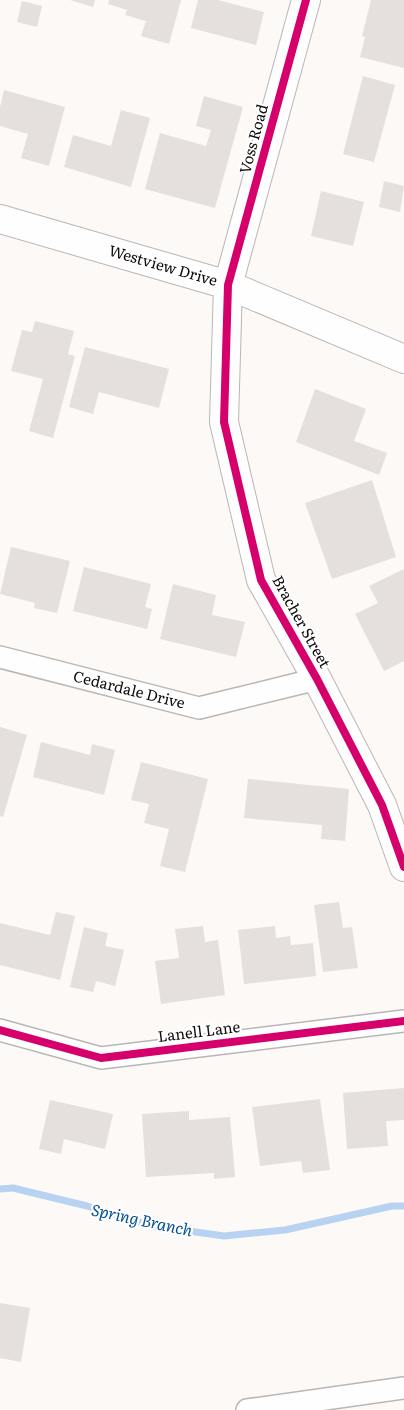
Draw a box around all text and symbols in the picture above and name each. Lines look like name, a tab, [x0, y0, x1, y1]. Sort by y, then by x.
street label: Voss Road	[232, 101, 273, 176]
street label: Westview Drive	[106, 238, 221, 291]
street label: Bracher Street	[267, 571, 337, 672]
street label: Cedardale Drive	[71, 664, 188, 714]
street label: Lanell Lane	[156, 1014, 242, 1047]
water label: Spring Branch	[90, 1197, 195, 1242]

